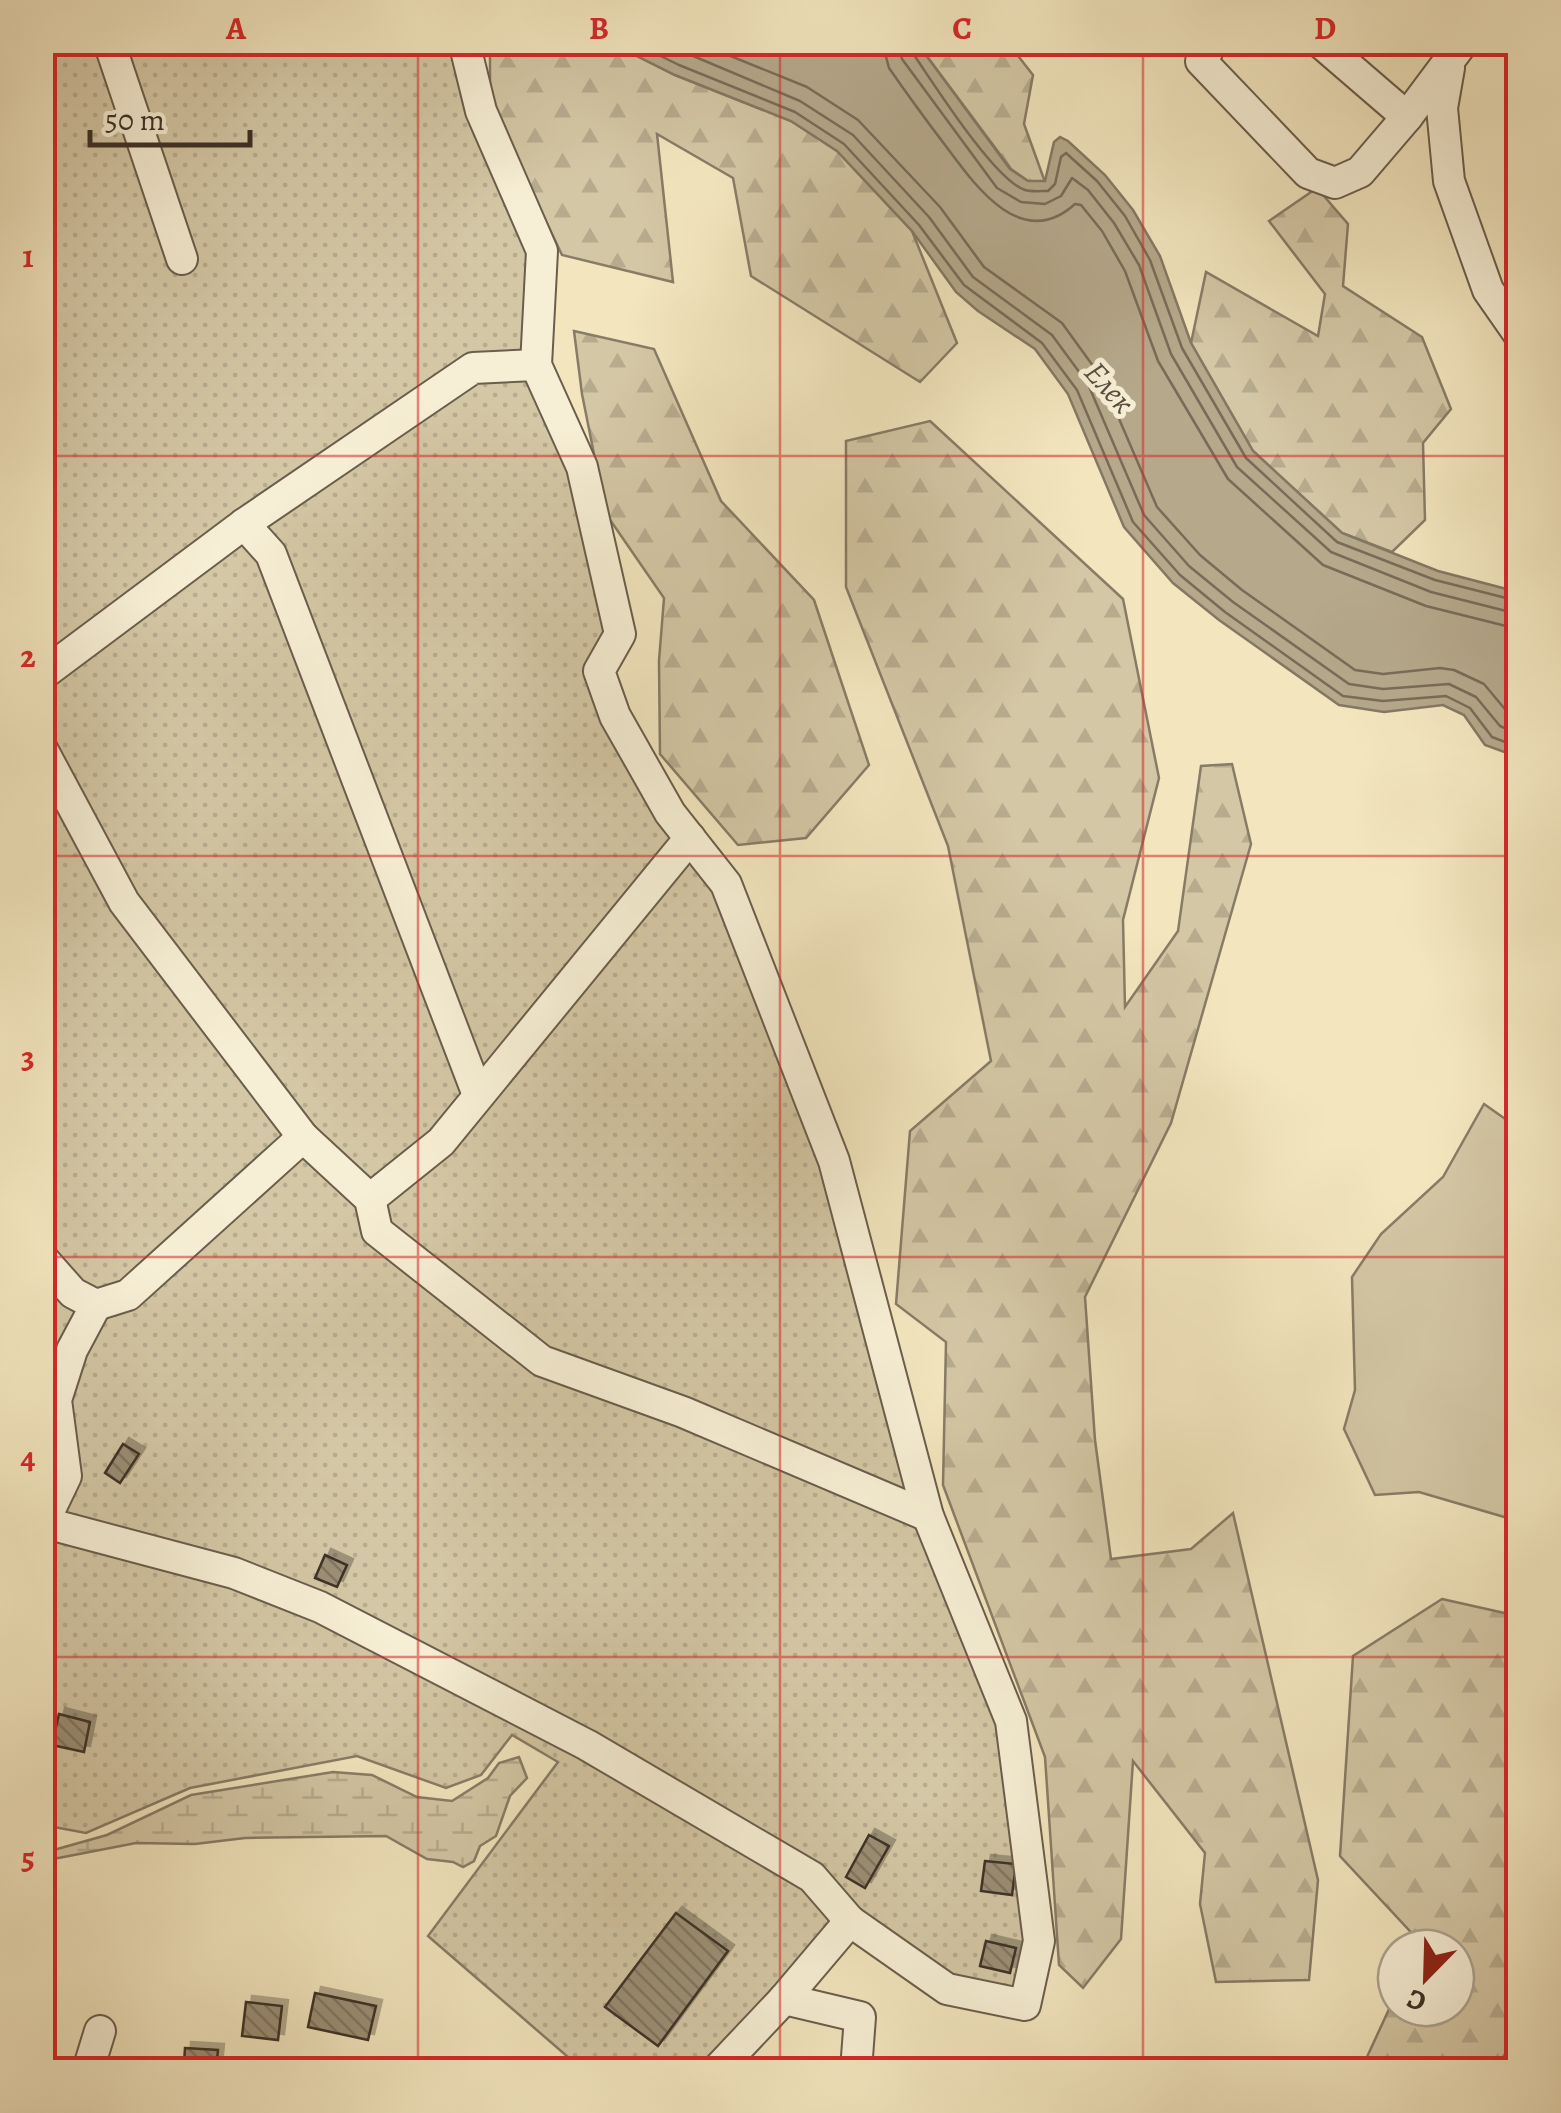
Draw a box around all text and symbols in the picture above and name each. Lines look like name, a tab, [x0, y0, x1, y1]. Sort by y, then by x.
text: A	[225, 6, 247, 50]
text: B	[589, 6, 609, 50]
text: C	[952, 6, 972, 50]
text: D	[1314, 6, 1336, 50]
scale bar	[90, 85, 250, 147]
text: 50 m	[105, 100, 165, 140]
text: 1	[22, 234, 34, 278]
water label: Елек	[1075, 351, 1145, 423]
text: 2	[20, 634, 36, 678]
text: 3	[21, 1035, 35, 1079]
text: 4	[20, 1435, 36, 1479]
text: 5	[21, 1836, 35, 1880]
north arrow	[1376, 1928, 1476, 2028]
text: С	[1401, 1979, 1432, 2021]

